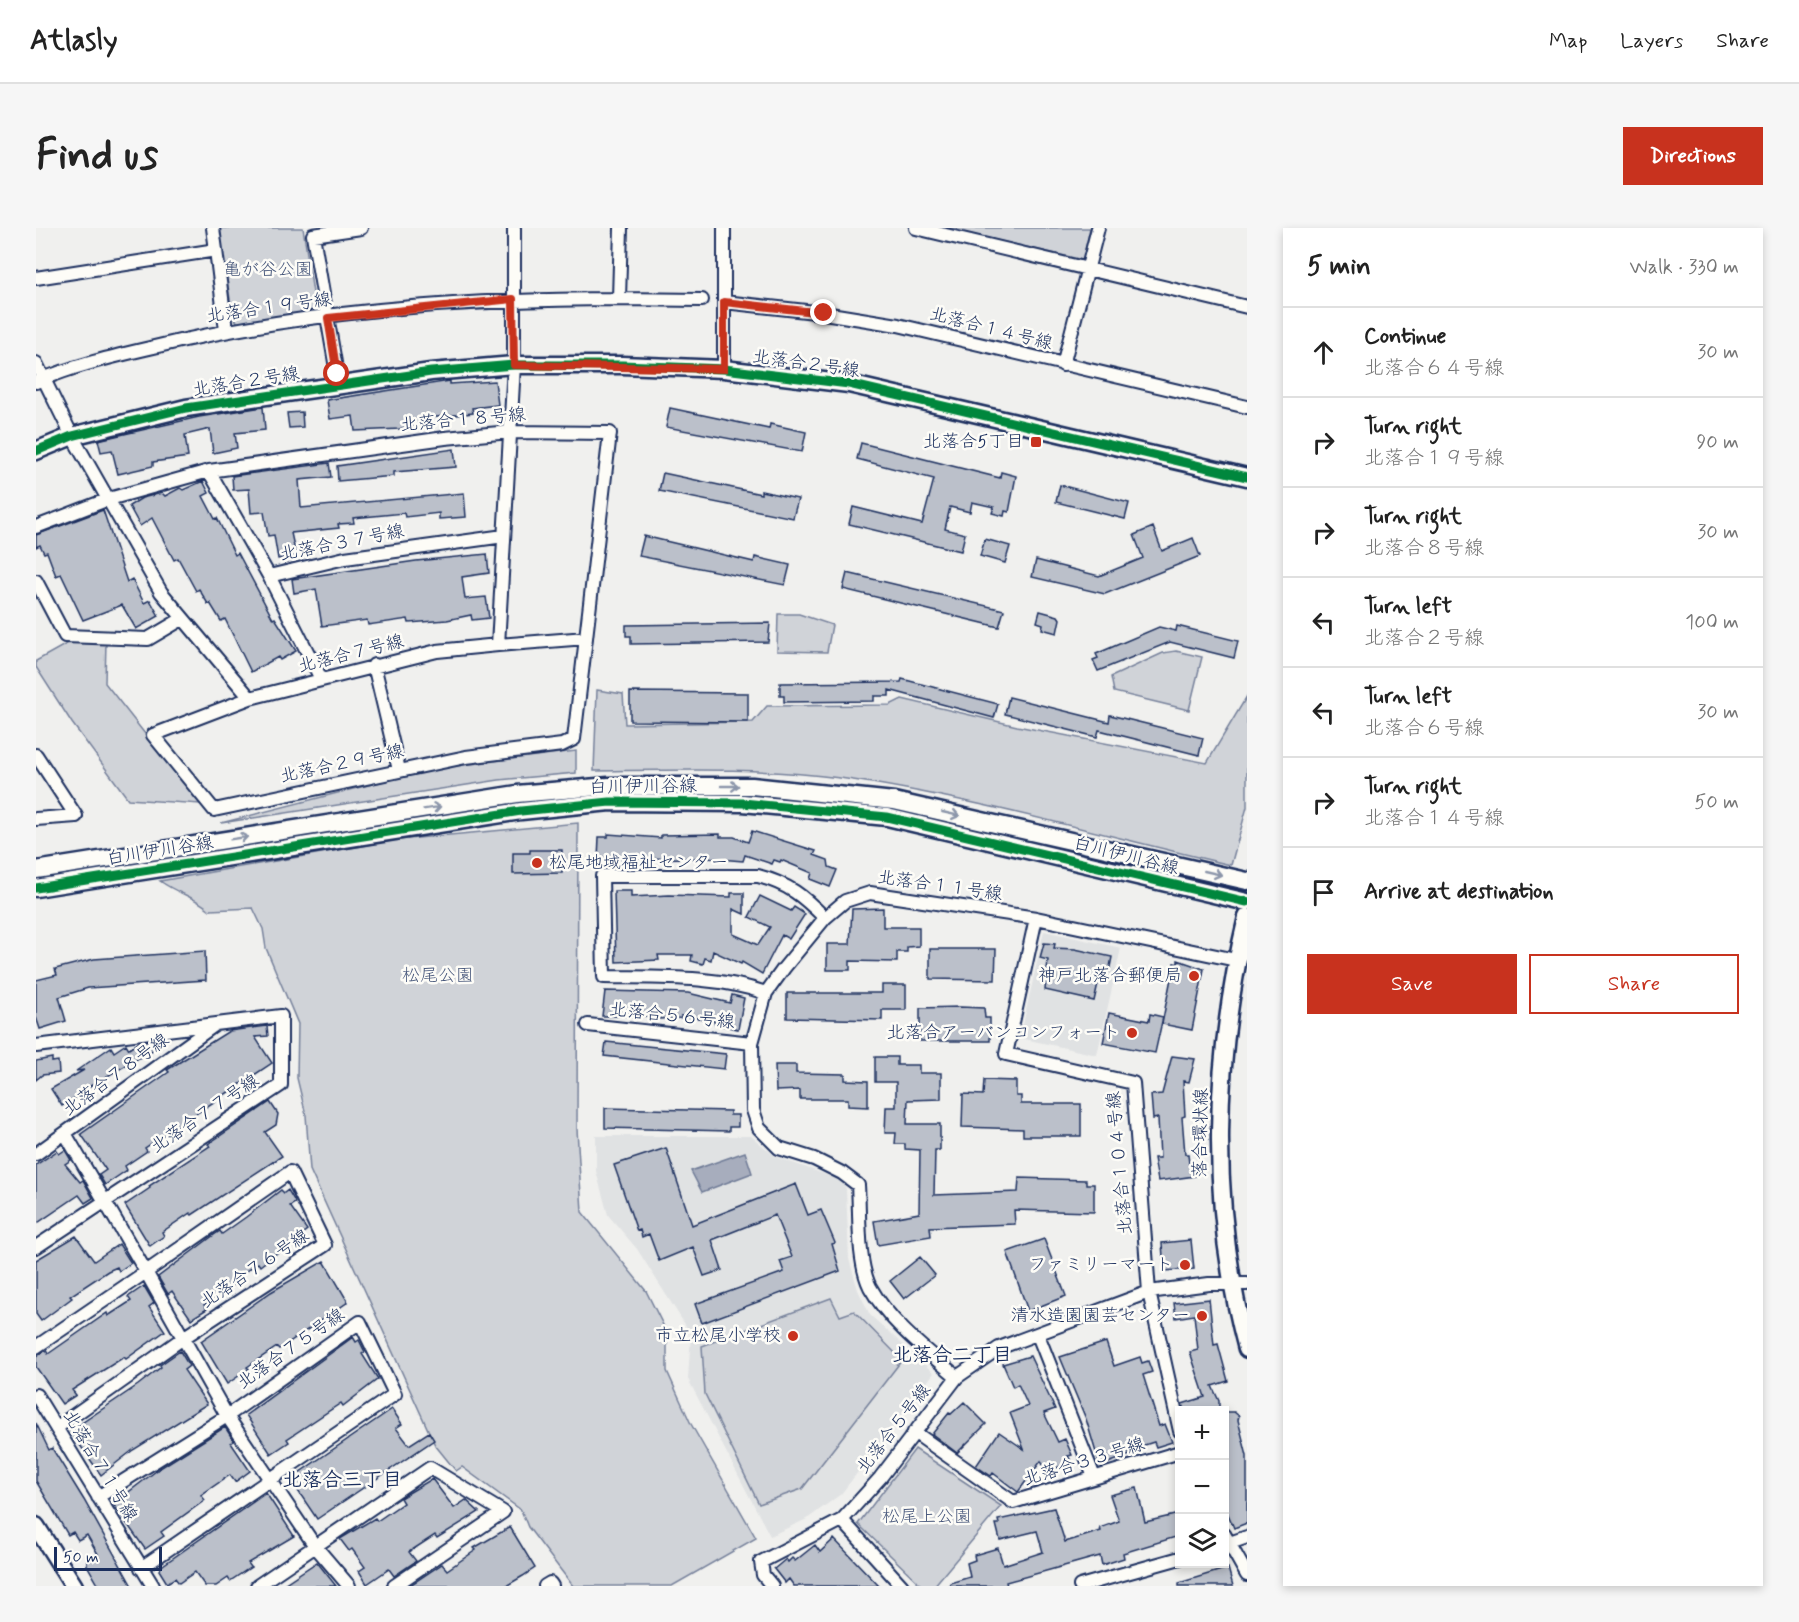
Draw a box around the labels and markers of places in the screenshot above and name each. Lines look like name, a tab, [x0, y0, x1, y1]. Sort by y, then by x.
place label: 北落合5丁目	[923, 430, 1024, 454]
marker: 北落合5丁目	[1029, 435, 1043, 449]
place label: 松尾地域福祉センター	[549, 851, 728, 875]
marker: 松尾地域福祉センター	[530, 856, 544, 870]
place label: 神戸北落合郵便局	[1038, 964, 1182, 988]
marker: 神戸北落合郵便局	[1187, 969, 1201, 983]
place label: 北落合アーバンコンフォート	[887, 1021, 1120, 1045]
marker: 北落合アーバンコンフォート	[1125, 1026, 1139, 1040]
place label: ファミリーマート	[1029, 1253, 1173, 1277]
marker: ファミリーマート	[1178, 1258, 1192, 1272]
place label: 清水造園園芸センター	[1011, 1304, 1190, 1328]
marker: 清水造園園芸センター	[1195, 1309, 1209, 1323]
place label: 市立松尾小学校	[655, 1324, 781, 1348]
marker: 市立松尾小学校	[786, 1329, 800, 1343]

